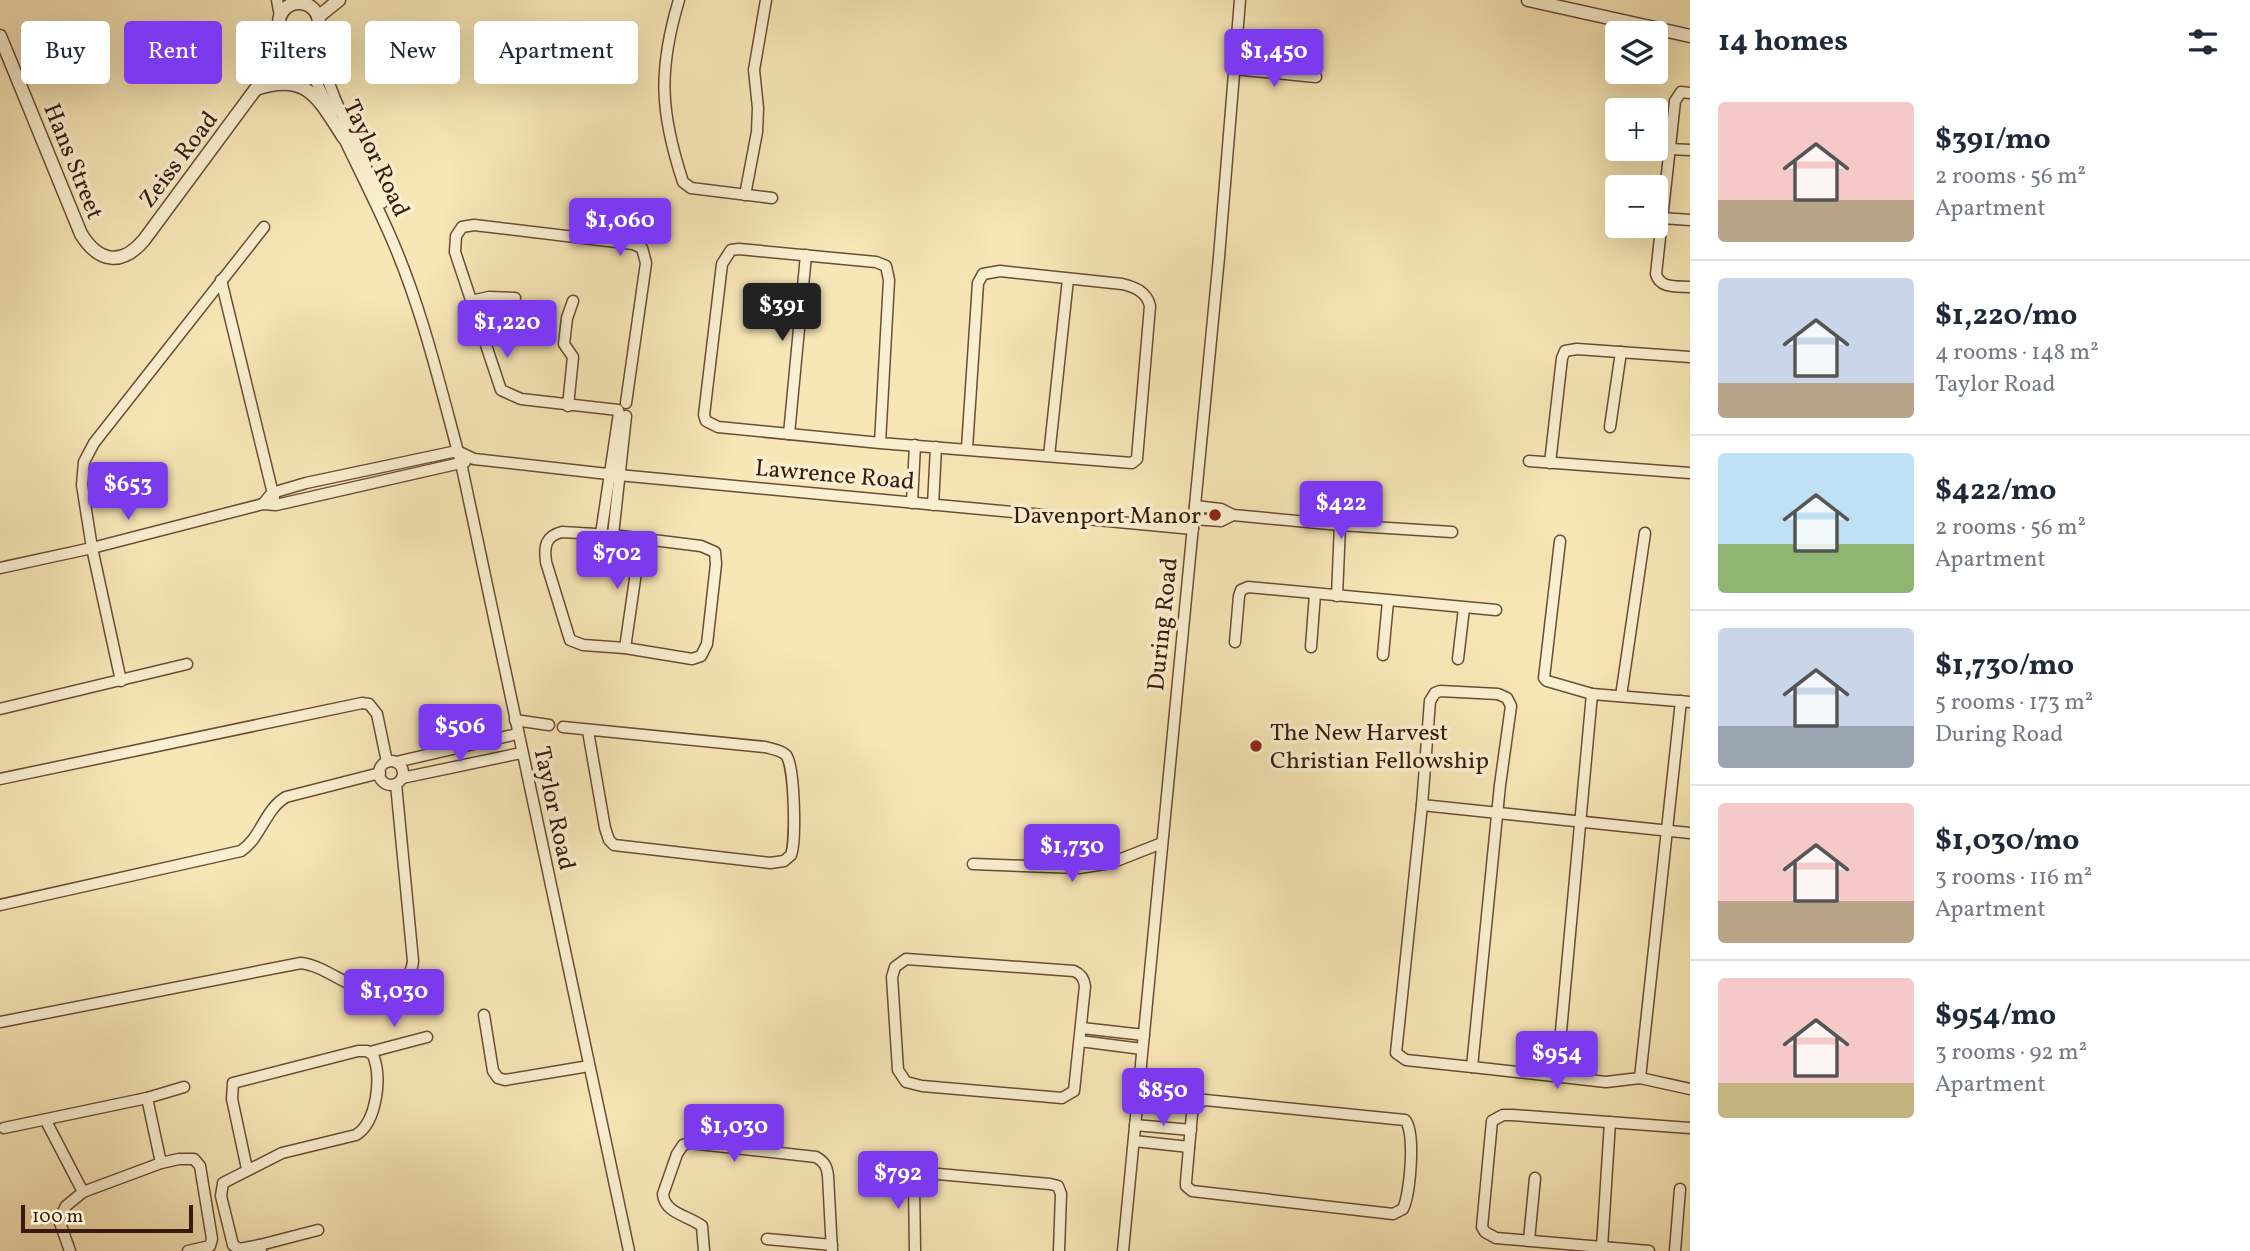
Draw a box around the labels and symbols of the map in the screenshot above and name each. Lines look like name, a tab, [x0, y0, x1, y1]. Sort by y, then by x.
pin: $1,450	[1217, 29, 1331, 89]
street label: Taylor Road	[333, 95, 417, 223]
street label: Hans Street	[33, 99, 111, 225]
street label: Zeiss Road	[132, 105, 227, 216]
pin: $1,060	[563, 198, 677, 258]
pin: $391	[741, 284, 823, 343]
pin: $1,220	[450, 300, 564, 360]
street label: Lawrence Road	[754, 452, 916, 500]
pin: $653	[87, 462, 169, 522]
pin: $422	[1300, 482, 1382, 541]
place label: Davenport Manor	[1013, 500, 1201, 534]
marker: Davenport Manor	[1207, 507, 1223, 523]
pin: $702	[576, 532, 658, 591]
street label: During Road	[1140, 556, 1188, 693]
pin: $506	[419, 704, 501, 764]
place label: The New Harvest Christian Fellowship	[1270, 717, 1489, 779]
marker: The New Harvest Christian Fellowship	[1248, 738, 1264, 754]
street label: Taylor Road	[523, 743, 583, 873]
pin: $1,730	[1015, 824, 1129, 884]
pin: $1,030	[337, 970, 451, 1029]
pin: $954	[1516, 1032, 1598, 1091]
pin: $850	[1122, 1068, 1204, 1128]
pin: $1,030	[677, 1104, 791, 1164]
pin: $792	[857, 1152, 939, 1211]
scale bar	[21, 1202, 192, 1234]

